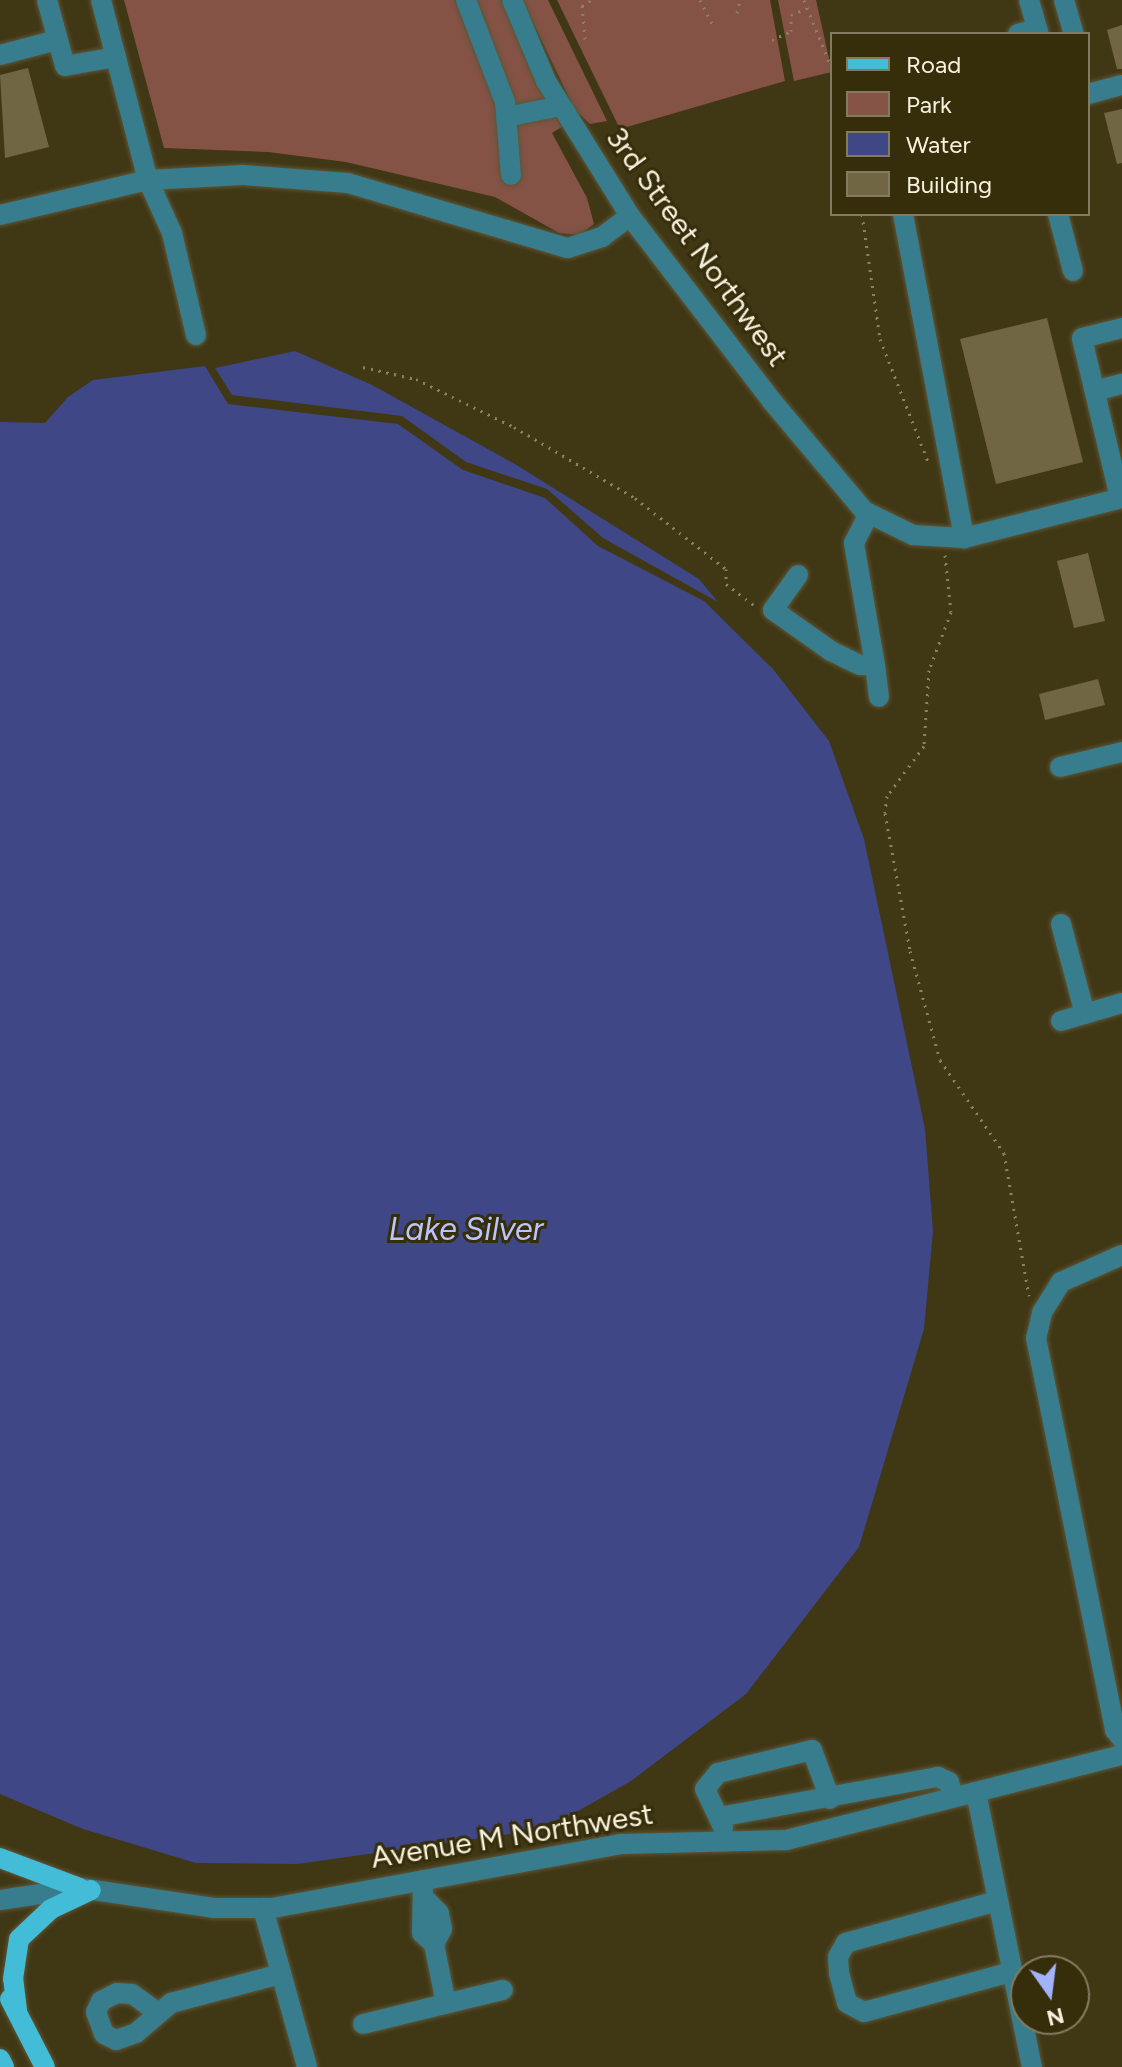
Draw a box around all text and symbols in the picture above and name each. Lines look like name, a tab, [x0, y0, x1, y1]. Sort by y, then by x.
legend	[830, 32, 1090, 216]
text: Road	[906, 50, 961, 79]
text: Park	[906, 90, 952, 119]
street label: 3rd Street Northwest	[598, 121, 796, 373]
text: Water	[906, 130, 971, 159]
text: Building	[906, 170, 992, 199]
water label: Lake Silver	[389, 1210, 543, 1248]
street label: Avenue M Northwest	[368, 1796, 656, 1876]
north arrow	[1010, 1955, 1090, 2035]
text: N	[1044, 2002, 1067, 2032]

